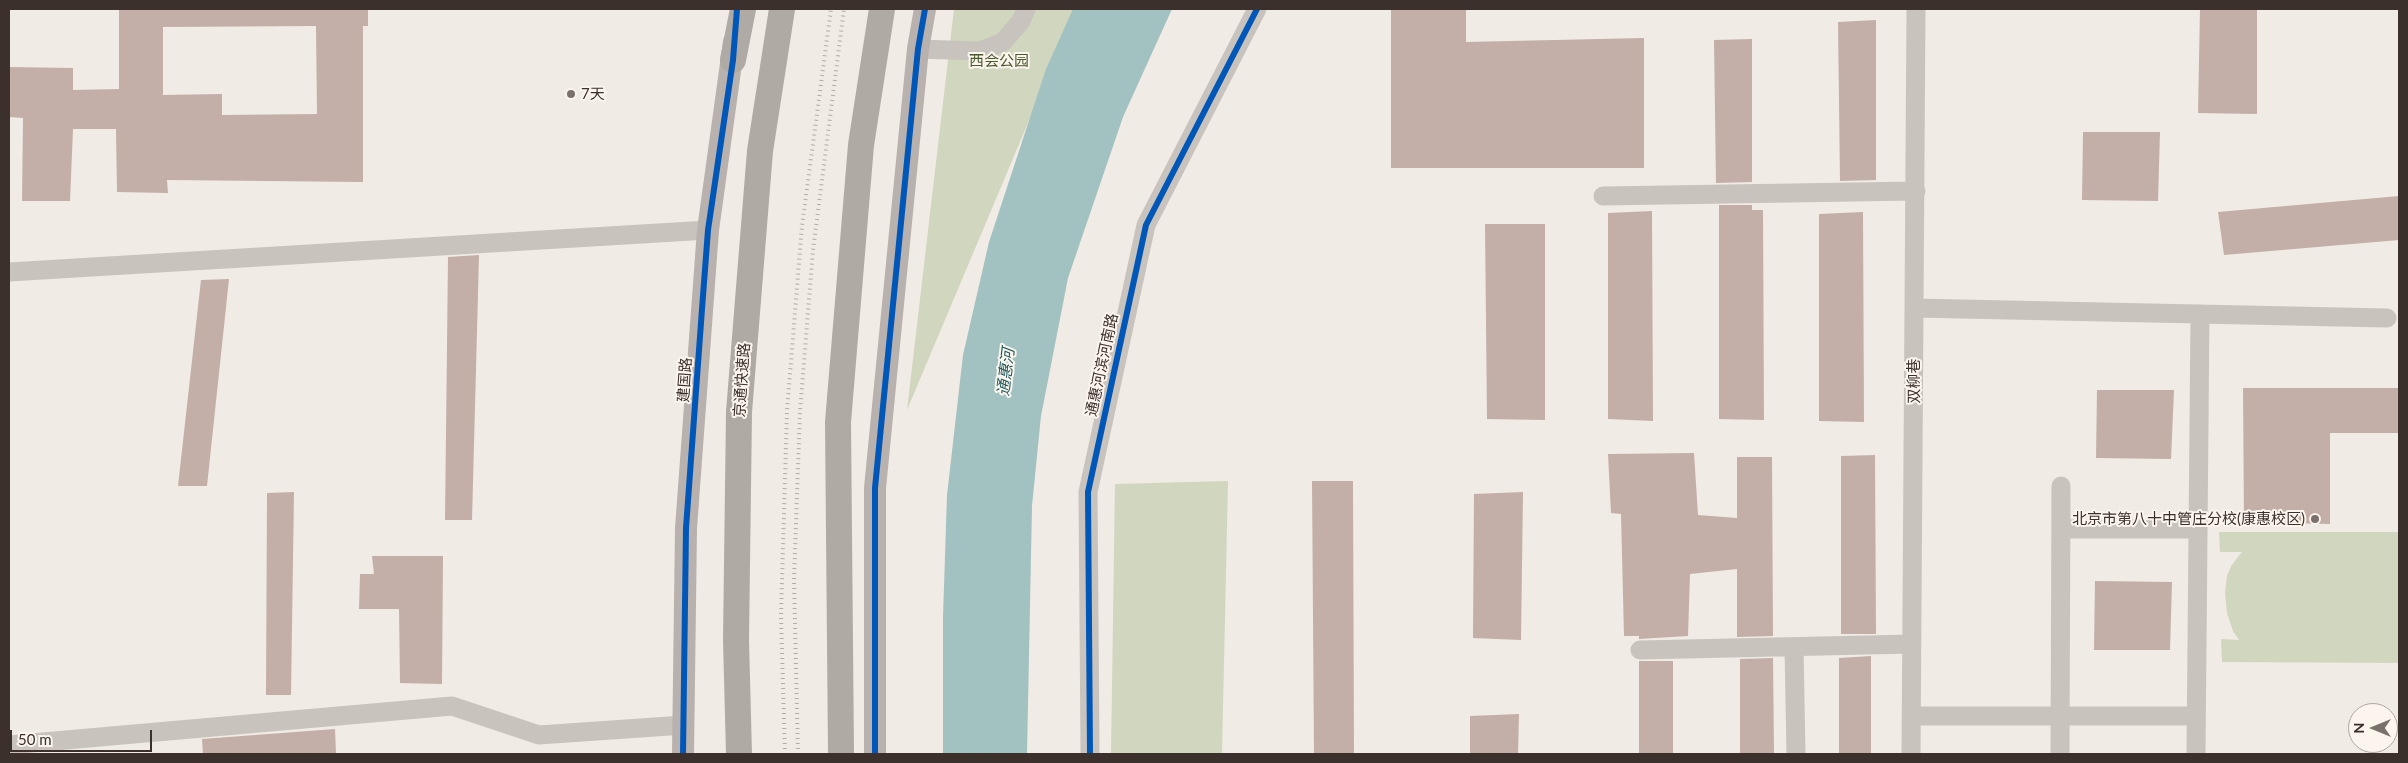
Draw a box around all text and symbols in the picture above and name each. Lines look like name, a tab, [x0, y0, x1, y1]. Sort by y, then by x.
park label: 西会公园	[969, 52, 1029, 70]
place label: 7天	[581, 85, 605, 103]
marker: 7天	[565, 88, 577, 100]
street label: 通惠河滨河南路	[1082, 312, 1122, 418]
street label: 京通快速路	[730, 342, 754, 418]
water label: 通惠河	[994, 347, 1018, 397]
street label: 建国路	[674, 357, 696, 403]
street label: 双柳巷	[1905, 359, 1923, 403]
place label: 北京市第八十中管庄分校(康惠校区)	[2072, 510, 2305, 528]
marker: 北京市第八十中管庄分校(康惠校区)	[2309, 513, 2321, 525]
north arrow	[2348, 703, 2398, 753]
scale bar	[12, 720, 155, 752]
text: N	[2350, 723, 2367, 733]
text: 50 m	[18, 730, 52, 748]

